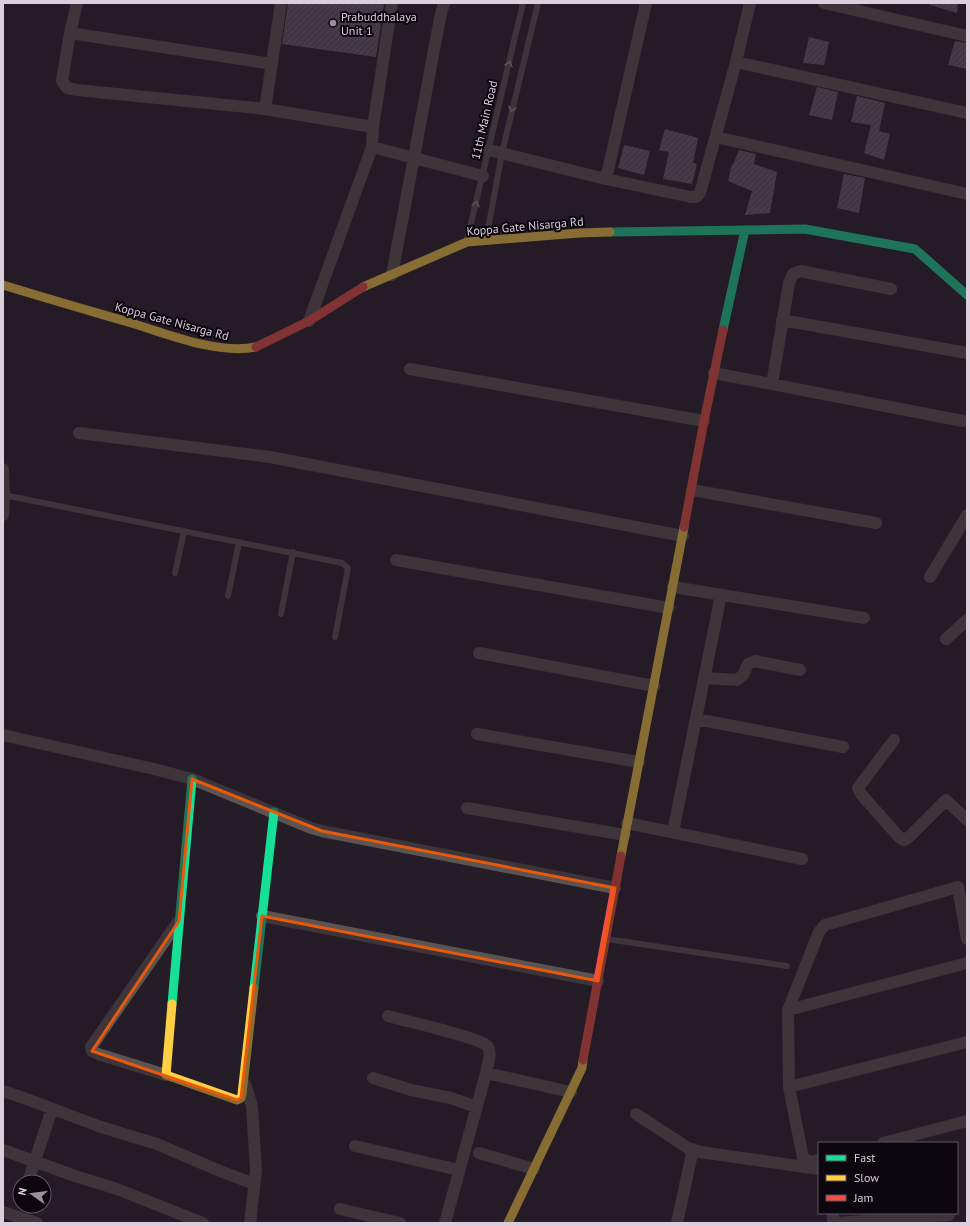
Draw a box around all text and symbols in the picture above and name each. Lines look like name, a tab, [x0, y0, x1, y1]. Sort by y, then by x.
place label: Prabuddhalaya Unit 1	[341, 9, 417, 38]
marker: Prabuddhalaya Unit 1	[328, 18, 338, 28]
one-way arrow	[504, 60, 513, 67]
street label: 11th Main Road	[468, 79, 500, 161]
one-way arrow	[509, 106, 517, 112]
one-way arrow	[471, 201, 480, 208]
street label: Koppa Gate Nisarga Rd	[466, 213, 584, 239]
street label: Koppa Gate Nisarga Rd	[113, 299, 231, 343]
legend	[818, 1142, 958, 1214]
text: Fast	[854, 1150, 875, 1165]
text: Slow	[854, 1170, 879, 1185]
north arrow	[12, 1174, 52, 1214]
text: N	[15, 1186, 30, 1197]
text: Jam	[853, 1190, 873, 1205]

